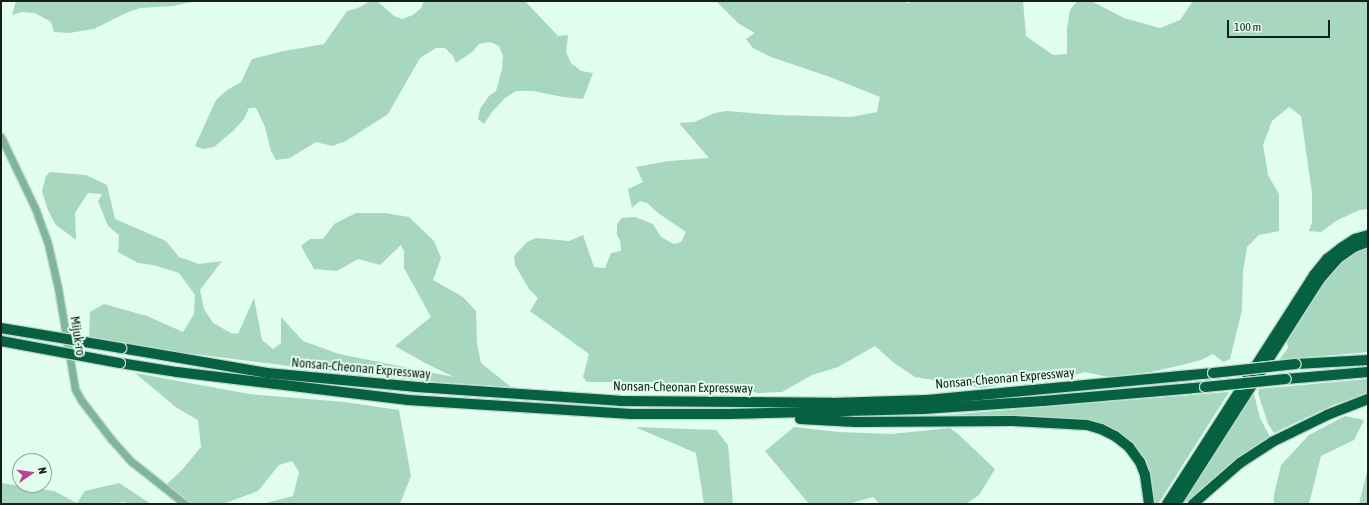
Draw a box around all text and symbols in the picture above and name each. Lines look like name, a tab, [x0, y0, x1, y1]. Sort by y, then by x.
scale bar	[1229, 12, 1332, 38]
text: 100 m	[1234, 20, 1261, 34]
street label: Mijuk-ro	[66, 315, 88, 357]
street label: Nonsan-Cheonan Expressway	[291, 355, 431, 383]
street label: Nonsan-Cheonan Expressway	[935, 365, 1075, 393]
street label: Nonsan-Cheonan Expressway	[613, 379, 753, 397]
north arrow	[12, 453, 52, 493]
text: N	[36, 466, 49, 475]

